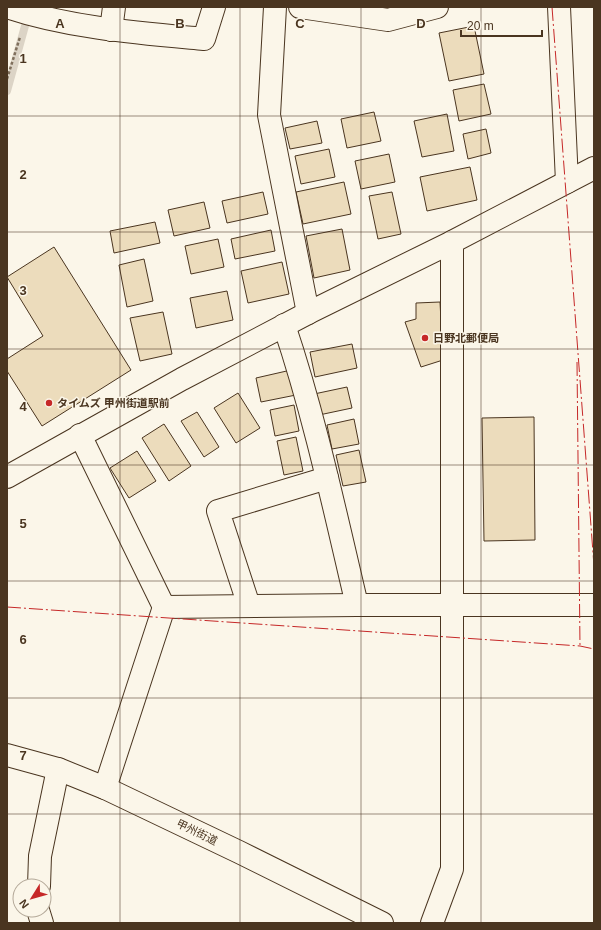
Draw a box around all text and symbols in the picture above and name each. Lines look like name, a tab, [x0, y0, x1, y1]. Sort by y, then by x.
scale bar	[461, 12, 542, 38]
text: A	[55, 16, 65, 31]
text: B	[175, 16, 185, 31]
text: C	[295, 16, 305, 31]
text: D	[416, 16, 426, 31]
text: 20 m	[467, 19, 494, 33]
text: 1	[19, 51, 27, 66]
text: 2	[19, 167, 27, 182]
text: 3	[19, 283, 27, 298]
place label: 日野北郵便局	[433, 332, 499, 344]
marker: 日野北郵便局	[420, 333, 430, 343]
place label: タイムズ 甲州街道駅前	[57, 397, 170, 409]
marker: タイムズ 甲州街道駅前	[44, 398, 54, 408]
text: 4	[19, 399, 27, 414]
text: 5	[19, 516, 27, 531]
text: 6	[19, 632, 27, 647]
text: 7	[19, 748, 27, 763]
street label: 甲州街道	[175, 817, 219, 847]
north arrow	[12, 878, 52, 918]
text: N	[17, 897, 31, 911]

